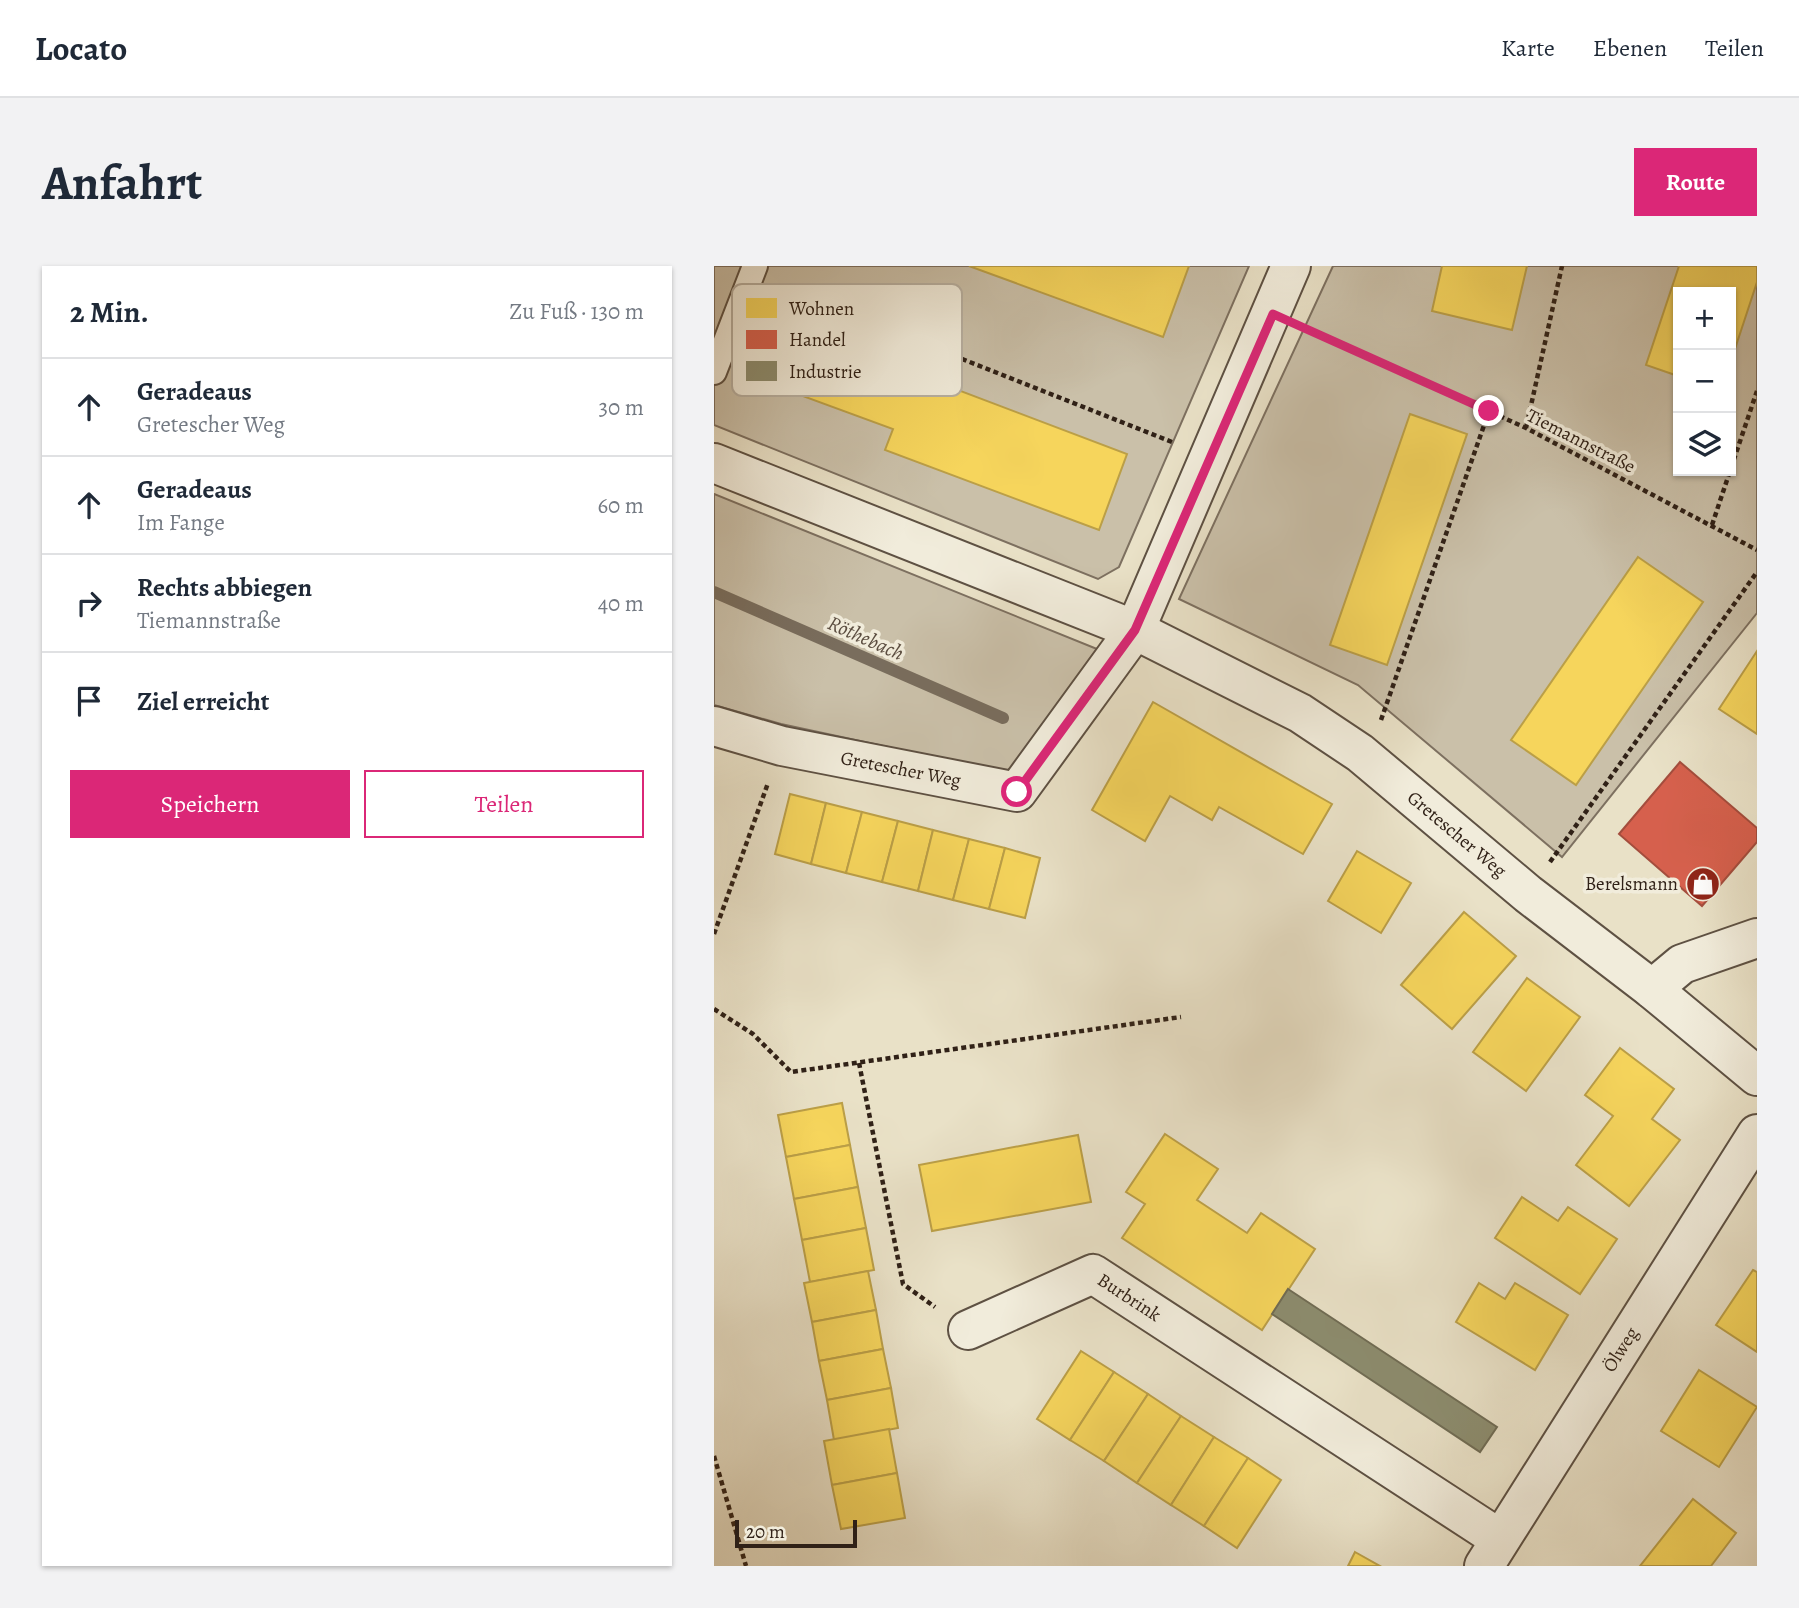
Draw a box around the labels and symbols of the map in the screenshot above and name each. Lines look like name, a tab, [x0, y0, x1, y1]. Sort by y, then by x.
legend	[732, 284, 962, 396]
text: Wohnen	[788, 296, 854, 322]
text: Handel	[789, 327, 846, 353]
text: Industrie	[789, 359, 862, 385]
route end	[1473, 395, 1504, 426]
street label: Tiemannstraße	[1522, 402, 1640, 480]
water label: Röthebach	[823, 609, 909, 667]
street label: Gretescher Weg	[838, 745, 964, 794]
route start	[1001, 776, 1032, 807]
street label: Gretescher Weg	[1402, 785, 1512, 884]
shop icon: Berelsmann	[1684, 865, 1722, 903]
place label: Berelsmann	[1585, 871, 1678, 897]
street label: Burbrink	[1092, 1267, 1166, 1328]
street label: Ölweg	[1597, 1322, 1645, 1377]
scale bar	[735, 1517, 858, 1549]

